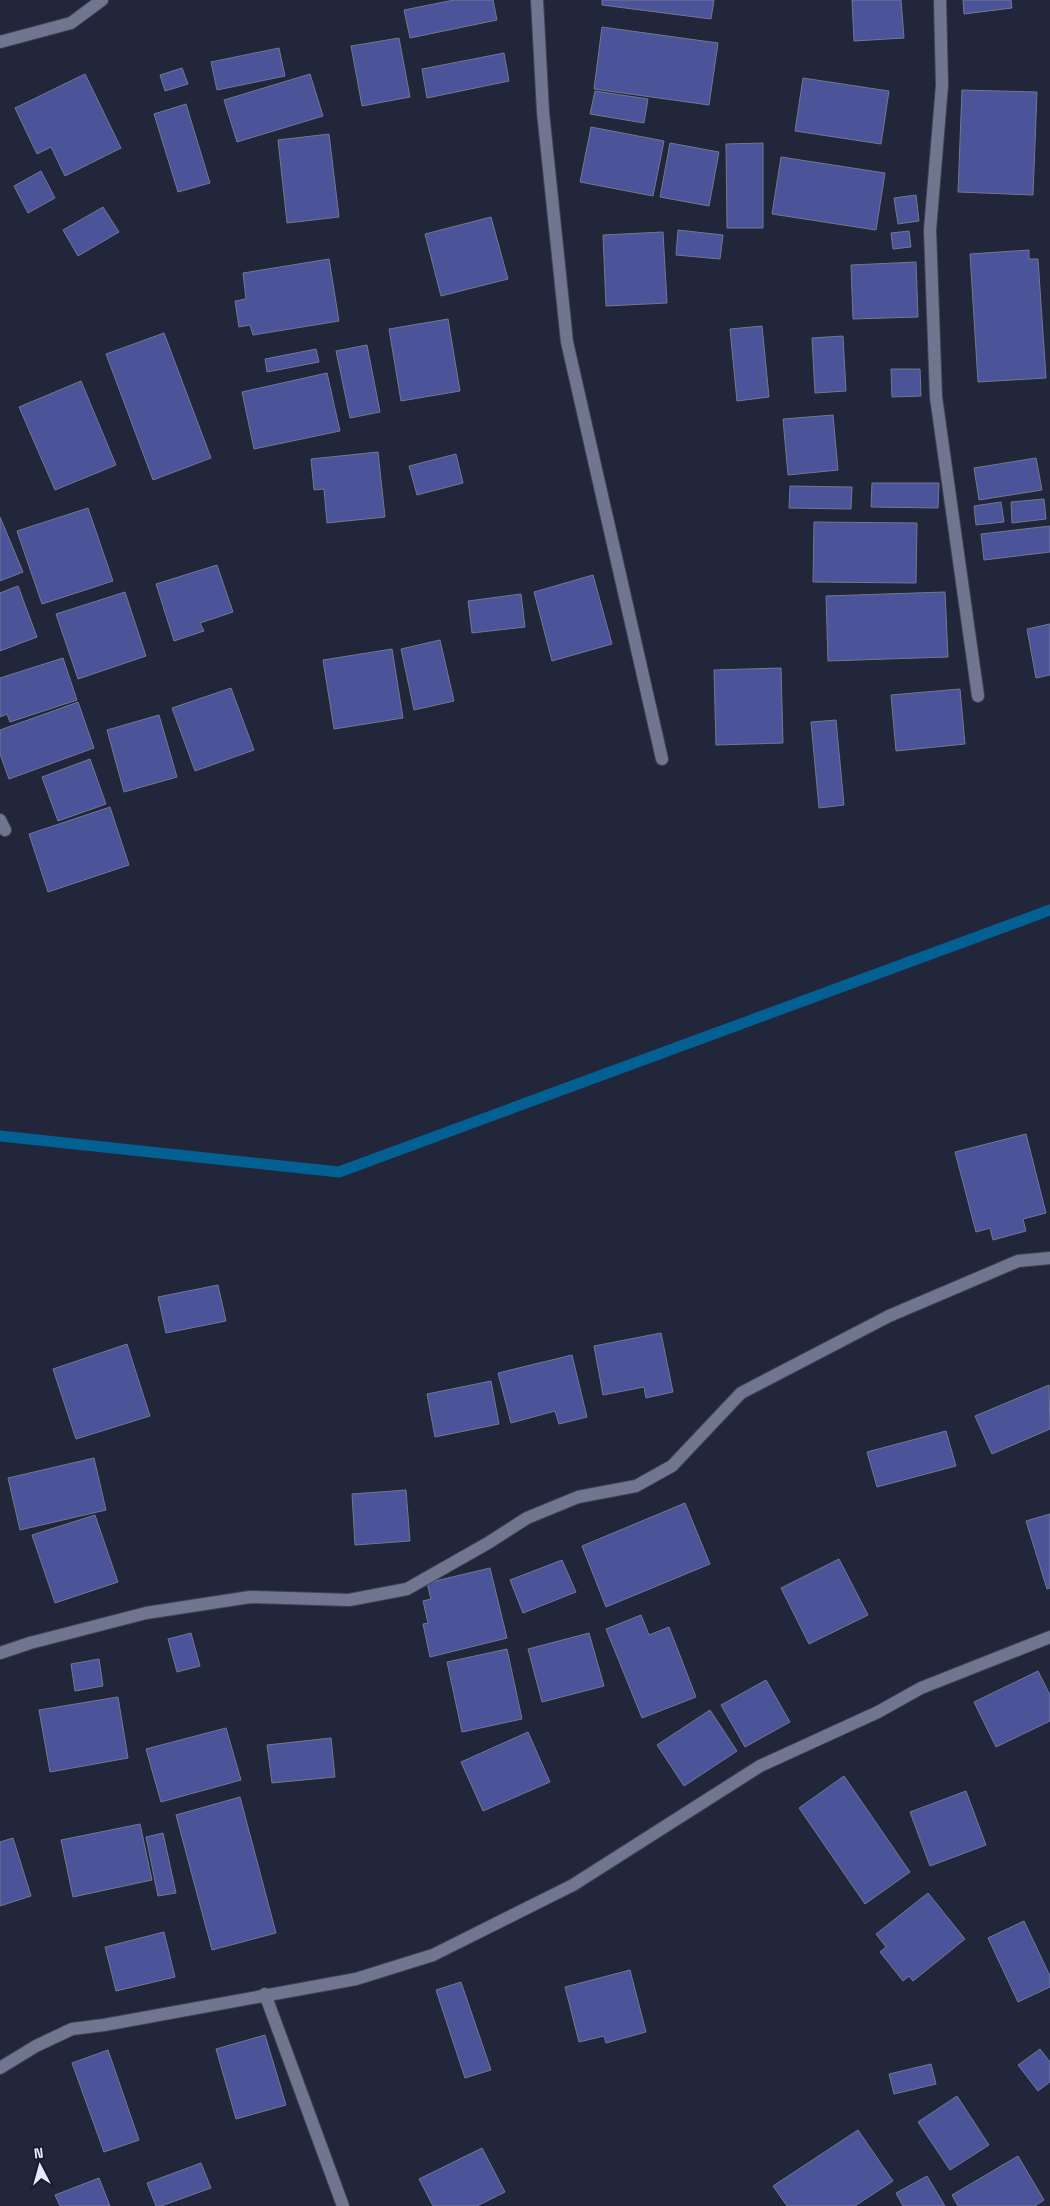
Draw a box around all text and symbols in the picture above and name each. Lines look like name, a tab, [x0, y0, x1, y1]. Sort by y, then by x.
north arrow	[15, 2141, 65, 2191]
text: N	[33, 2144, 44, 2163]

